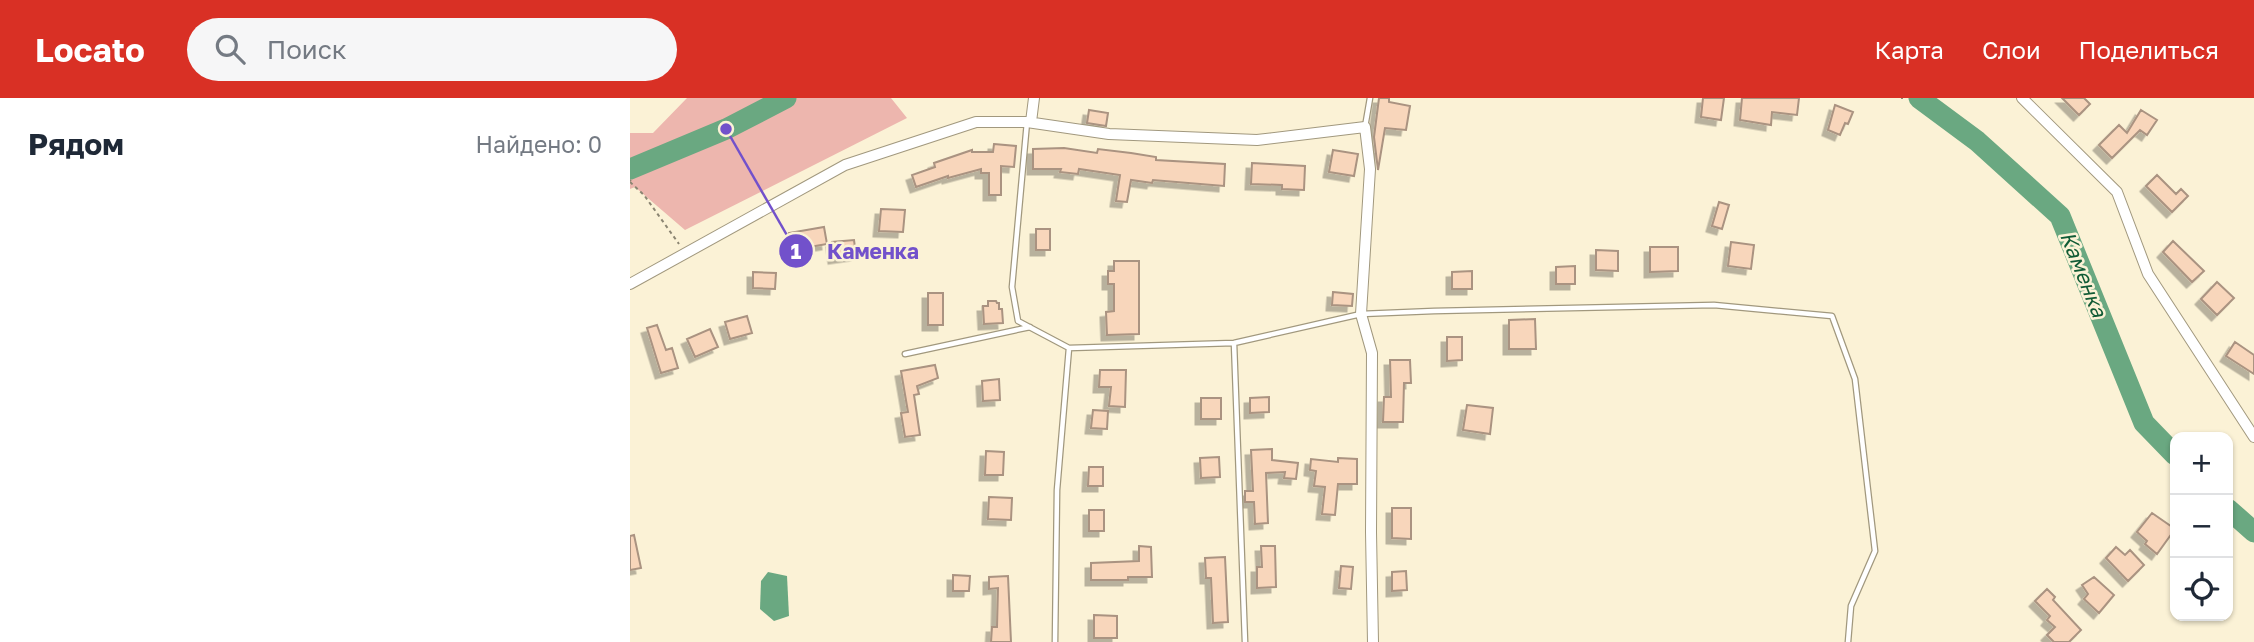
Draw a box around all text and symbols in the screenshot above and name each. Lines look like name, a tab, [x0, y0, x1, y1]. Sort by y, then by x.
search box	[187, 18, 677, 81]
text: Locato	[35, 30, 145, 69]
icon: search	[211, 30, 249, 68]
text: Поиск	[267, 34, 347, 65]
text: Карта	[1874, 35, 1944, 64]
text: Слои	[1982, 35, 2041, 64]
text: Поделиться	[2079, 35, 2219, 64]
text: Рядом	[28, 126, 124, 162]
text: Найдено: 0	[476, 130, 602, 158]
water label: Каменка	[2055, 227, 2113, 322]
callout: Каменка	[778, 230, 933, 272]
text: 1	[791, 238, 802, 264]
text: Каменка	[827, 238, 919, 264]
map controls	[2170, 432, 2233, 621]
button: +	[2170, 432, 2233, 495]
button: −	[2170, 495, 2233, 558]
button: locate	[2170, 558, 2233, 621]

